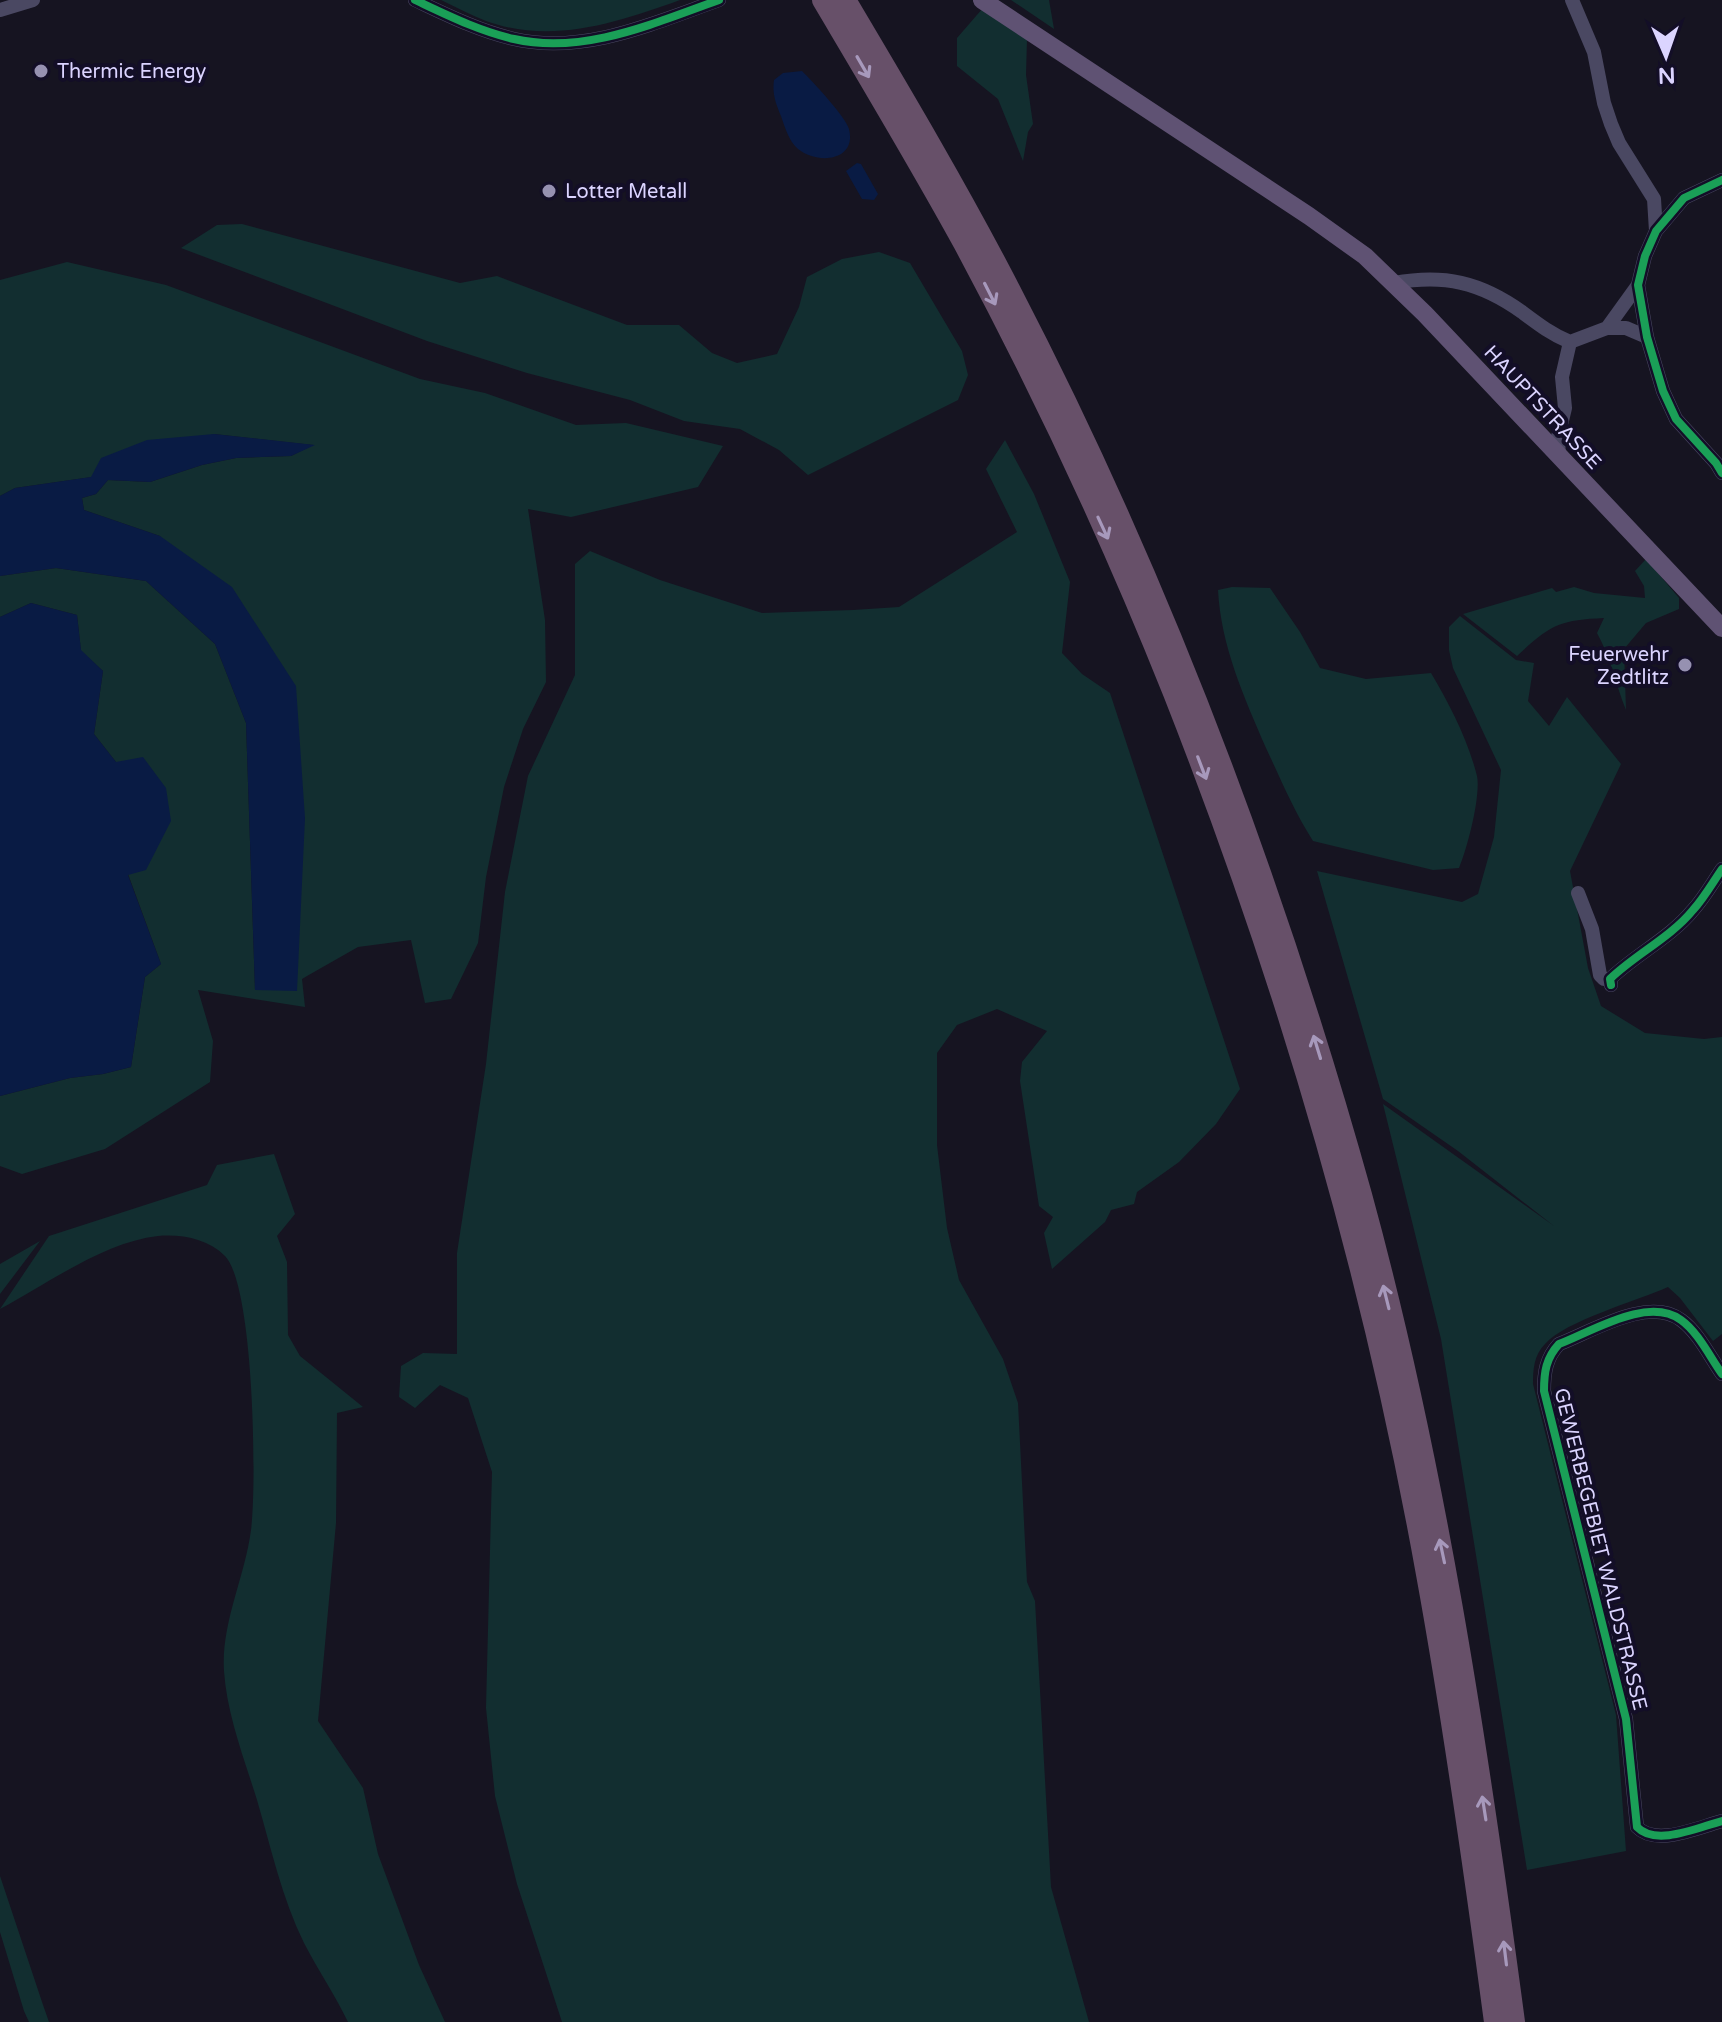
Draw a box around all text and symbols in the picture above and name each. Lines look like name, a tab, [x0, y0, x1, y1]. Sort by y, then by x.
north arrow	[1626, 16, 1706, 96]
one-way arrow	[855, 55, 871, 78]
place label: Thermic Energy	[57, 60, 207, 84]
marker: Thermic Energy	[32, 62, 50, 80]
text: N	[1657, 62, 1676, 88]
place label: Lotter Metall	[565, 180, 687, 204]
marker: Lotter Metall	[540, 182, 558, 200]
one-way arrow	[983, 281, 999, 305]
street label: HAUPTSTRASSE	[1479, 341, 1606, 475]
one-way arrow	[1096, 516, 1111, 540]
place label: Feuerwehr Zedtlitz	[1568, 643, 1669, 690]
marker: Feuerwehr Zedtlitz	[1676, 656, 1694, 674]
one-way arrow	[1196, 755, 1210, 780]
one-way arrow	[1309, 1034, 1324, 1059]
one-way arrow	[1378, 1285, 1393, 1311]
street label: GEWERBEGEBIET WALDSTRASSE	[1548, 1386, 1652, 1713]
one-way arrow	[1433, 1539, 1448, 1565]
one-way arrow	[1476, 1796, 1491, 1821]
one-way arrow	[1497, 1941, 1512, 1967]

